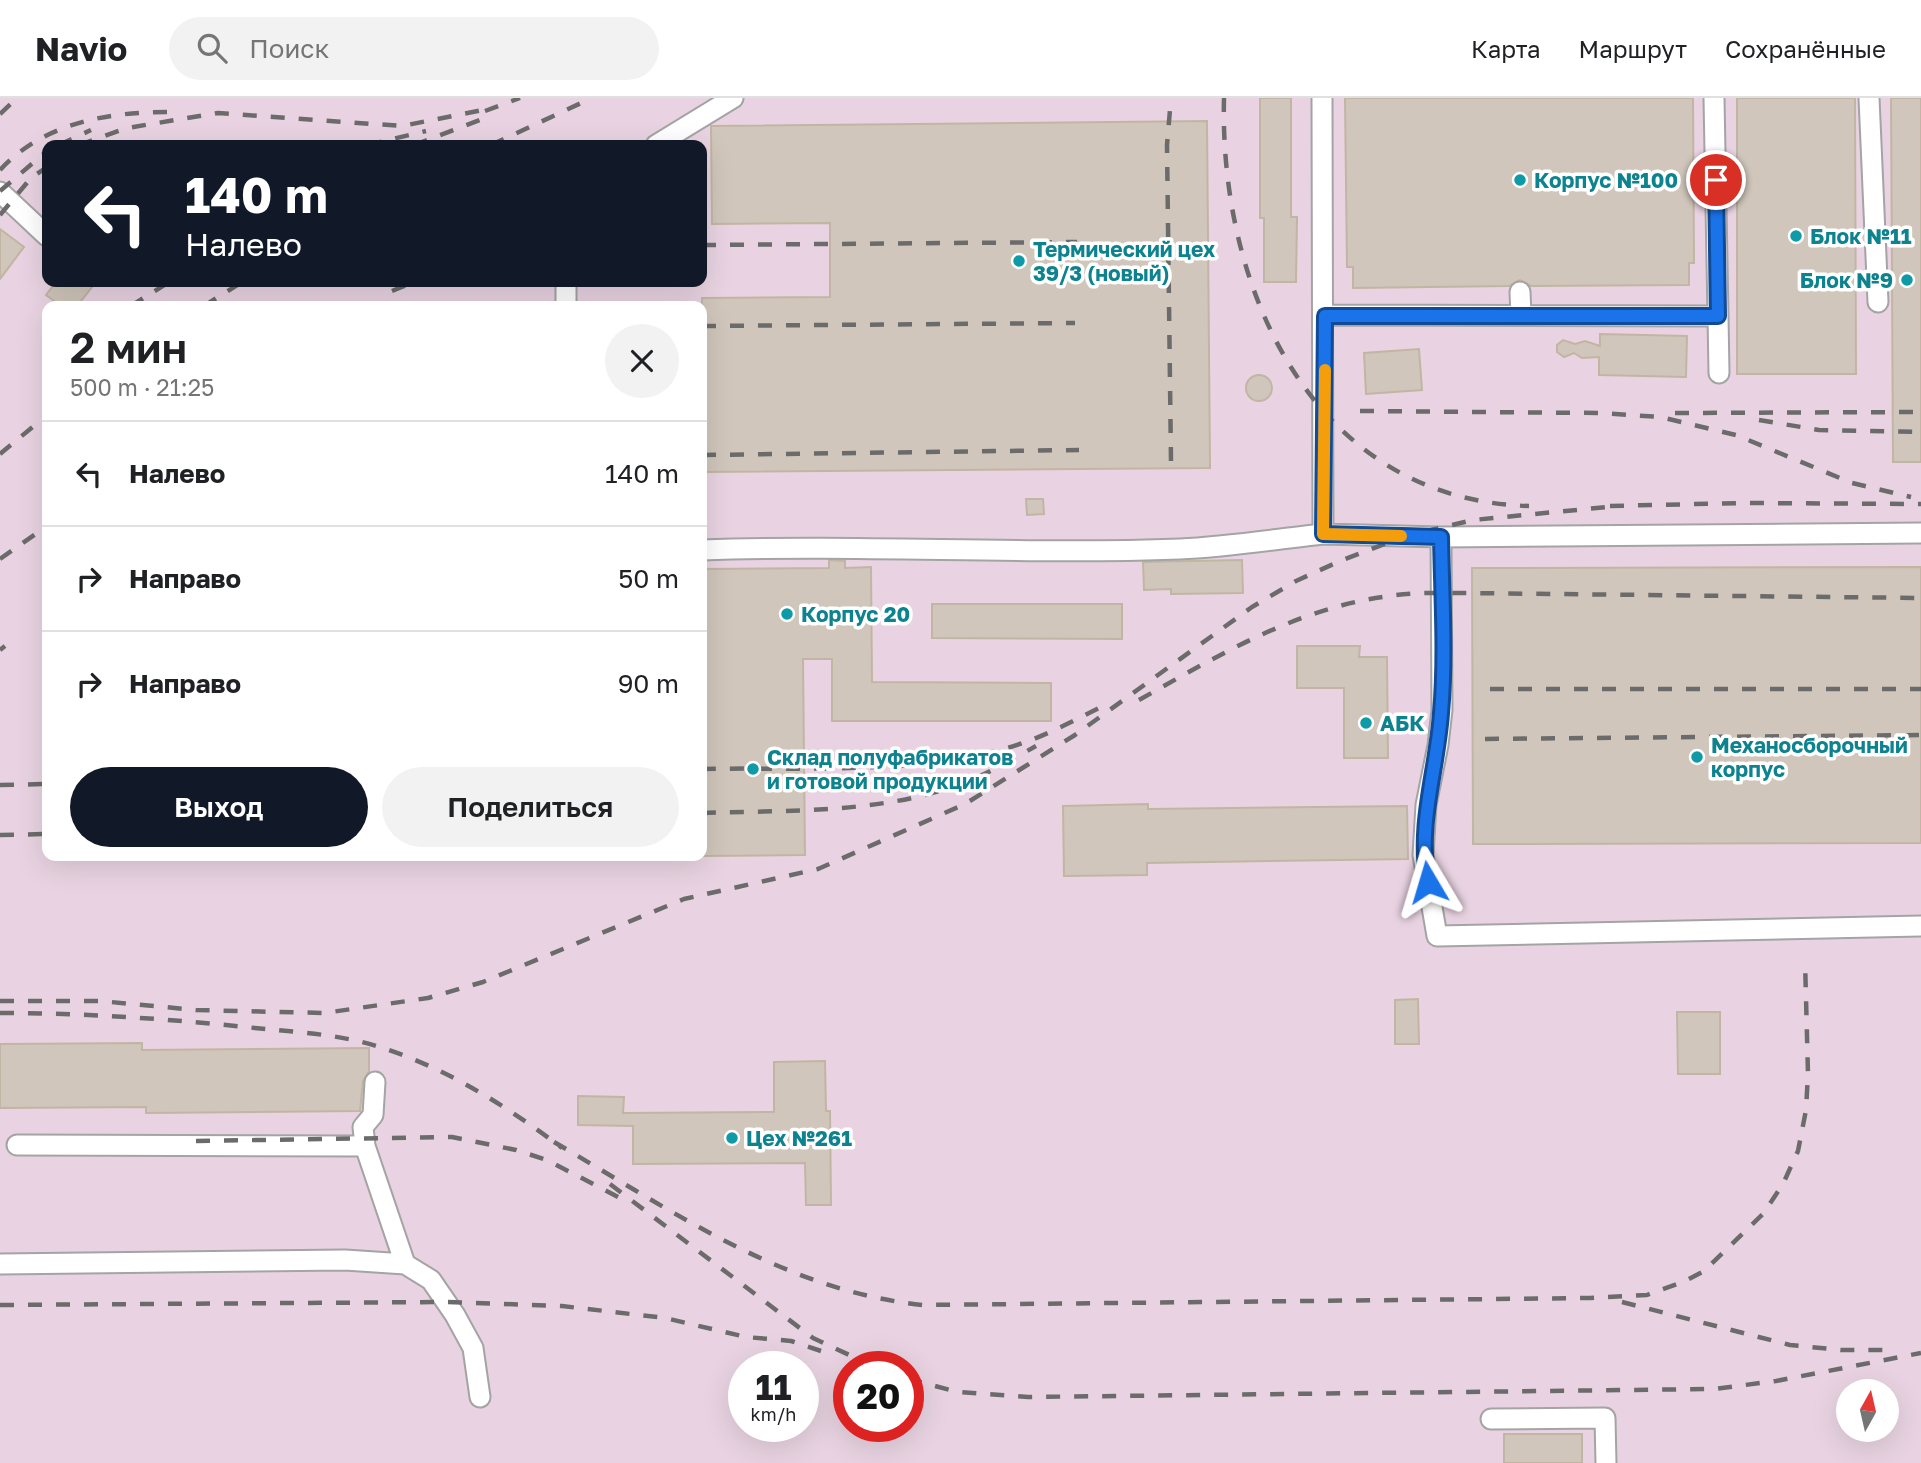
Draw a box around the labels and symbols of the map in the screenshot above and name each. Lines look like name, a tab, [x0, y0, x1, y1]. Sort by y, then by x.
pin	[1686, 150, 1746, 210]
place label: Корпус №100	[1534, 167, 1678, 193]
marker: Корпус №100	[1512, 172, 1528, 188]
place label: Блок №11	[1810, 223, 1912, 249]
marker: Блок №11	[1788, 228, 1804, 244]
place label: Термический цех 39/3 (новый)	[1033, 236, 1215, 286]
marker: Термический цех 39/3 (новый)	[1011, 253, 1027, 269]
place label: Блок №9	[1800, 267, 1893, 293]
marker: Блок №9	[1899, 272, 1915, 288]
place label: Корпус 20	[801, 601, 910, 627]
marker: Корпус 20	[779, 606, 795, 622]
place label: АБК	[1380, 710, 1425, 736]
marker: АБК	[1358, 715, 1374, 731]
place label: Механосборочный корпус	[1711, 732, 1908, 782]
place label: Склад полуфабрикатов и готовой продукции	[767, 744, 1013, 794]
marker: Механосборочный корпус	[1689, 749, 1705, 765]
marker: Склад полуфабрикатов и готовой продукции	[745, 761, 761, 777]
position arrow	[1391, 845, 1465, 919]
place label: Цех №261	[746, 1125, 852, 1151]
marker: Цех №261	[724, 1130, 740, 1146]
speed limit sign: 20	[833, 1351, 924, 1442]
north arrow	[1836, 1379, 1899, 1442]

